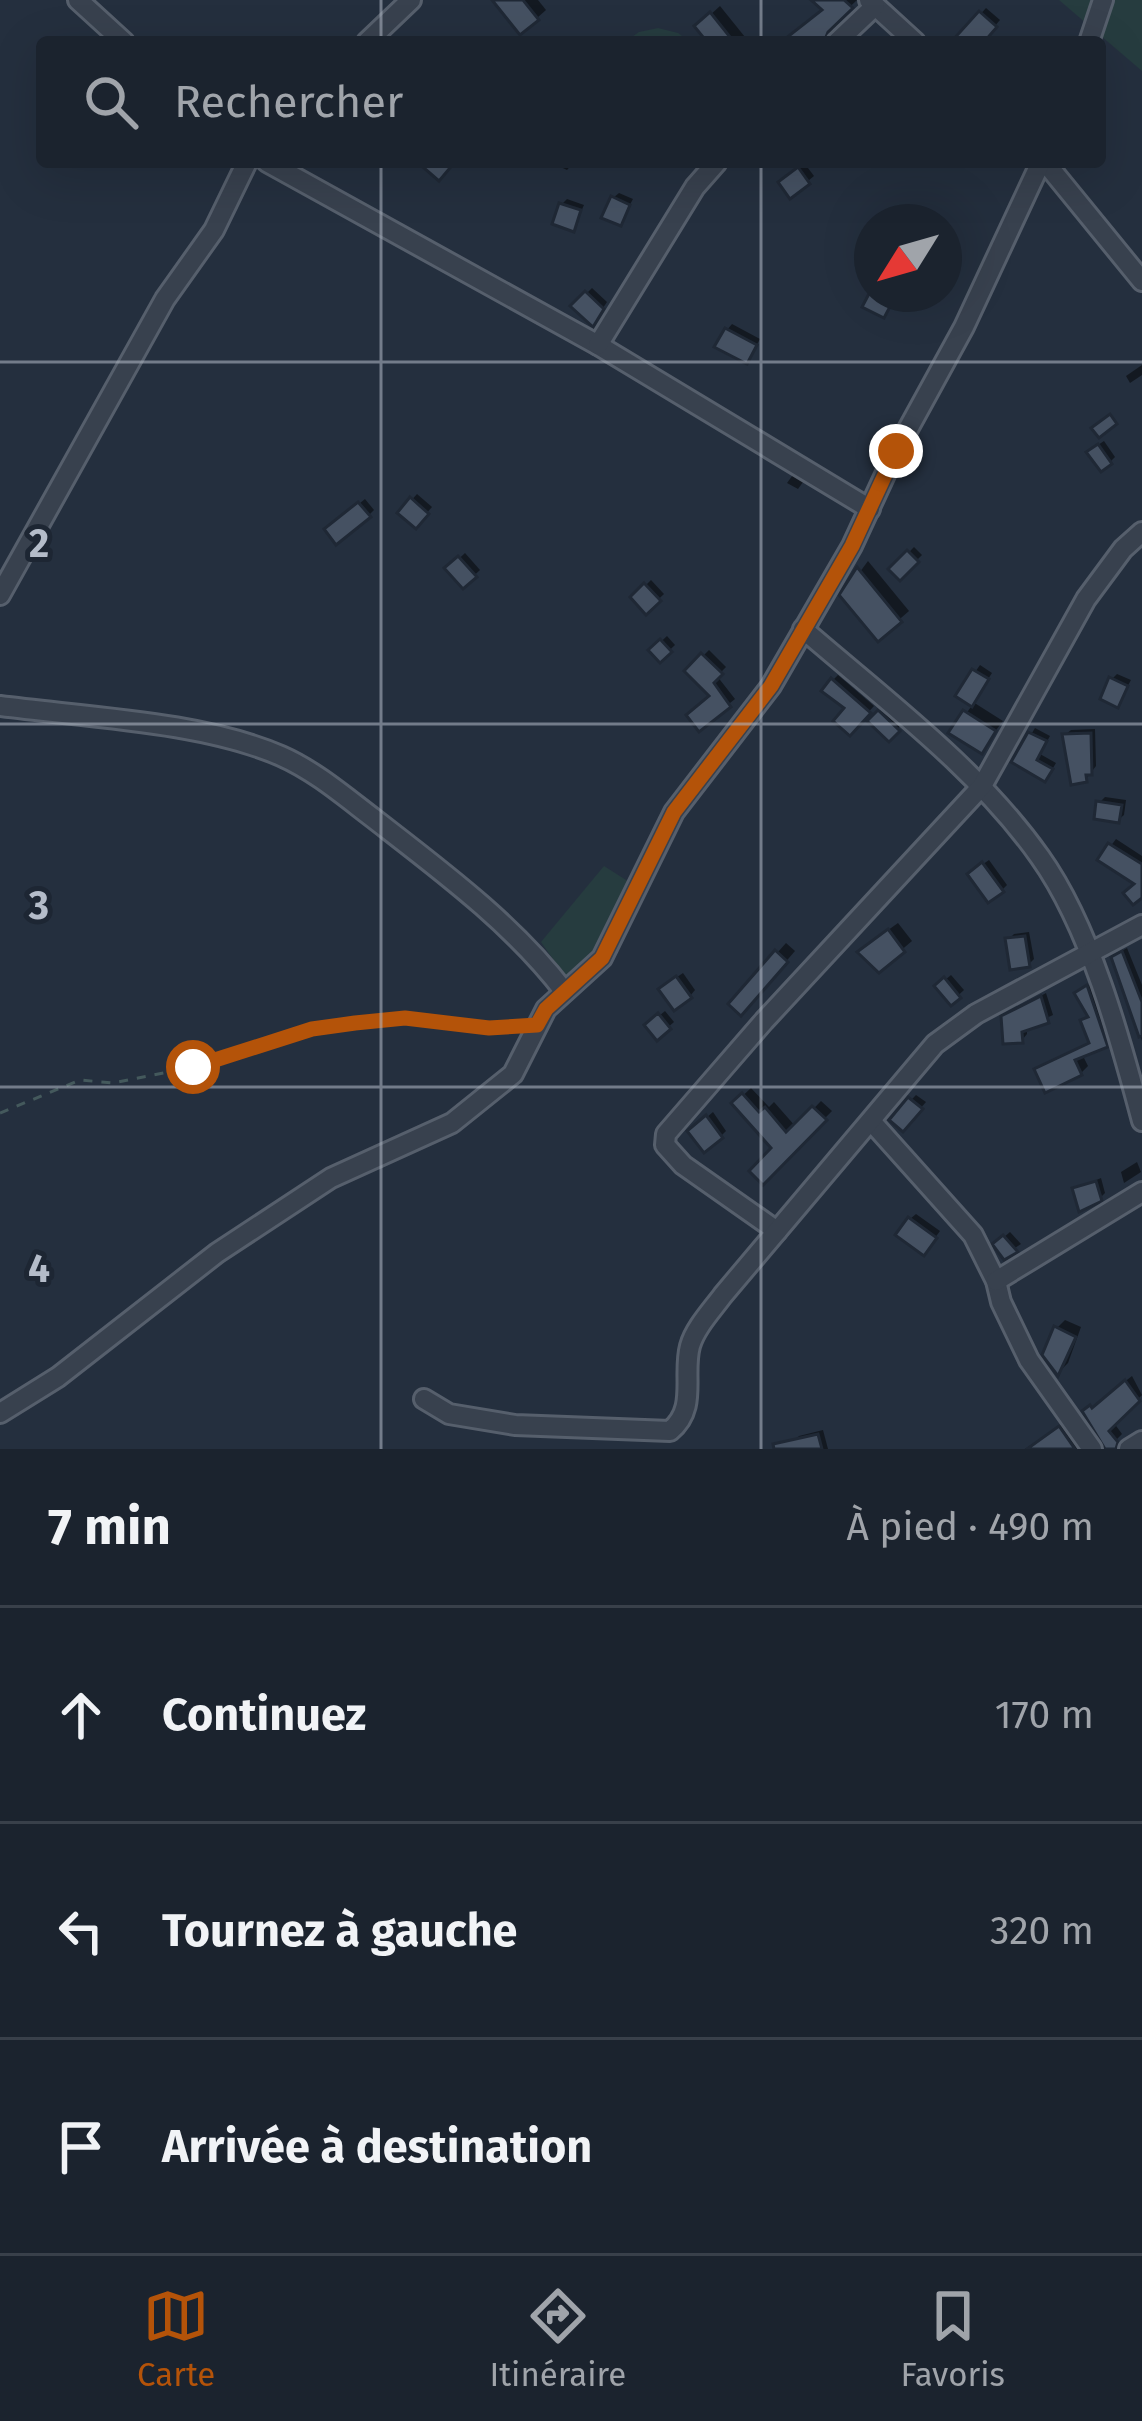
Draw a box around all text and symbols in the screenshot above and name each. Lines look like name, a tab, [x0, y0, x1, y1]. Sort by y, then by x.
search box	[36, 36, 1106, 168]
icon: search	[78, 69, 144, 135]
text: Rechercher	[174, 75, 403, 129]
north arrow	[854, 204, 962, 312]
route end	[869, 424, 923, 478]
text: 2	[29, 521, 49, 567]
text: 3	[28, 883, 49, 929]
route start	[166, 1040, 220, 1094]
text: 4	[28, 1246, 50, 1292]
text: 7 min	[48, 1496, 171, 1558]
text: À pied · 490 m	[847, 1504, 1094, 1550]
icon: ahead	[48, 1682, 114, 1748]
text: Continuez	[162, 1688, 366, 1742]
text: 170 m	[995, 1692, 1094, 1738]
icon: left	[48, 1898, 114, 1964]
text: Tournez à gauche	[162, 1904, 517, 1958]
text: 320 m	[990, 1908, 1094, 1954]
icon: arrive	[48, 2114, 114, 2180]
text: Arrivée à destination	[162, 2120, 592, 2174]
tab: Carte	[137, 2283, 215, 2395]
tab: Itinéraire	[489, 2283, 626, 2395]
tab: Favoris	[900, 2283, 1005, 2395]

